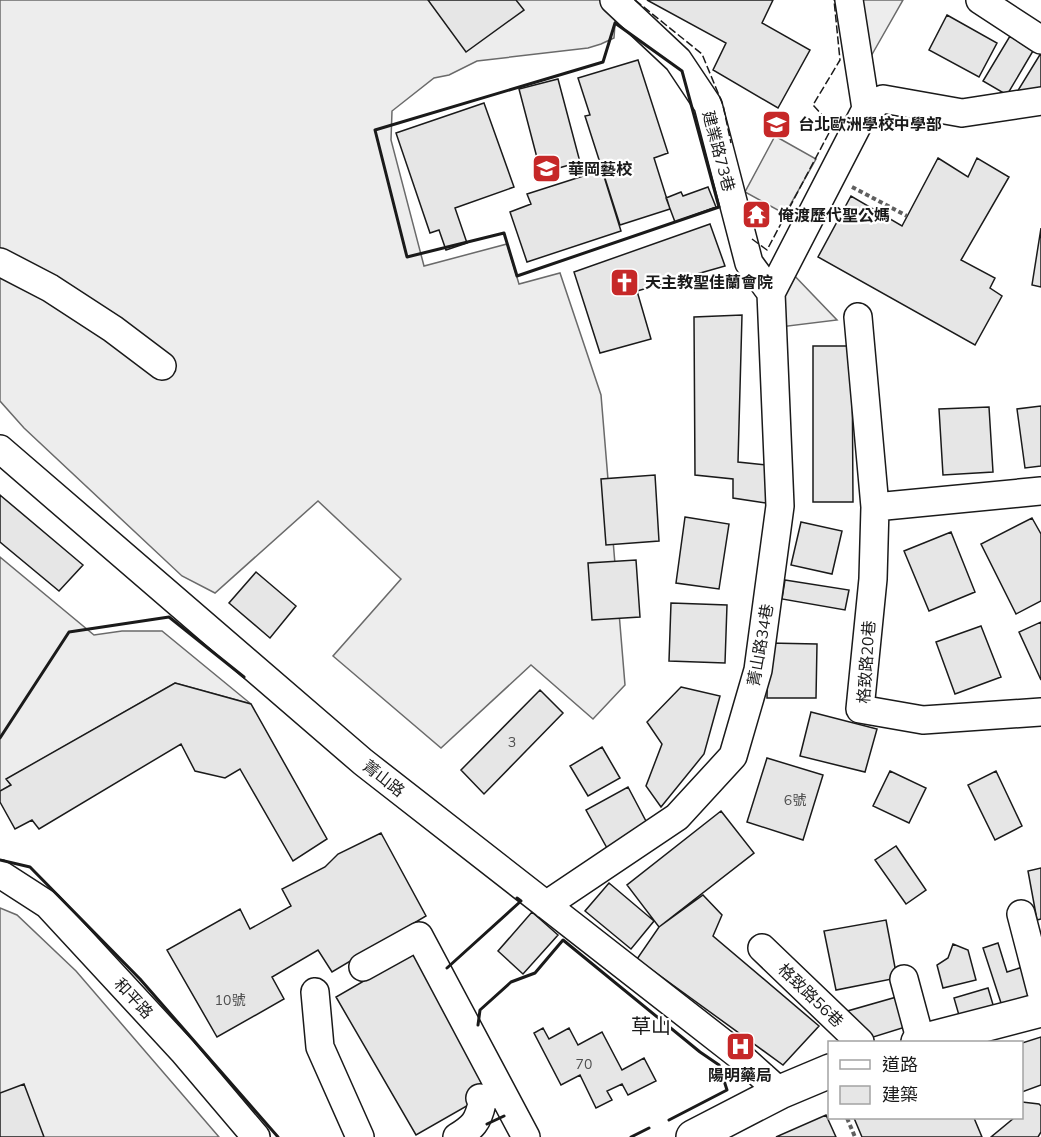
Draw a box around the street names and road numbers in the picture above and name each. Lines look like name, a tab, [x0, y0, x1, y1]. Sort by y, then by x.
street label: 建業路73巷	[699, 108, 739, 194]
street label: 菁山路34巷	[743, 602, 777, 688]
street label: 格致路20巷	[853, 620, 879, 704]
street label: 菁山路	[359, 755, 409, 801]
street label: 格致路56巷	[774, 959, 848, 1031]
street label: 和平路	[110, 974, 158, 1022]

